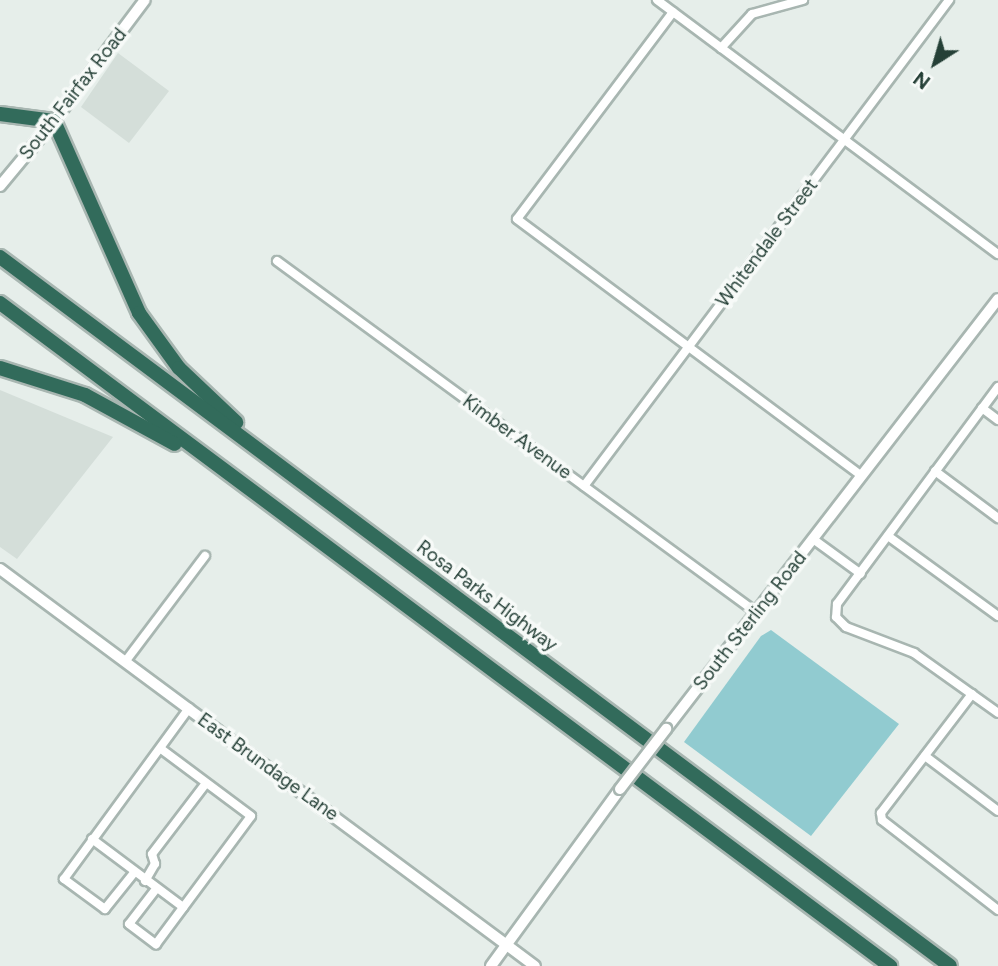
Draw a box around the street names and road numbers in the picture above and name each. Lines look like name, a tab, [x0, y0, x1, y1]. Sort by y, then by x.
street label: South Fairfax Road	[15, 24, 131, 164]
street label: Whitendale Street	[711, 174, 823, 312]
street label: Kimber Avenue	[458, 390, 576, 484]
street label: Rosa Parks Highway	[412, 536, 562, 656]
street label: South Sterling Road	[689, 547, 811, 695]
street label: East Brundage Lane	[193, 708, 343, 826]

